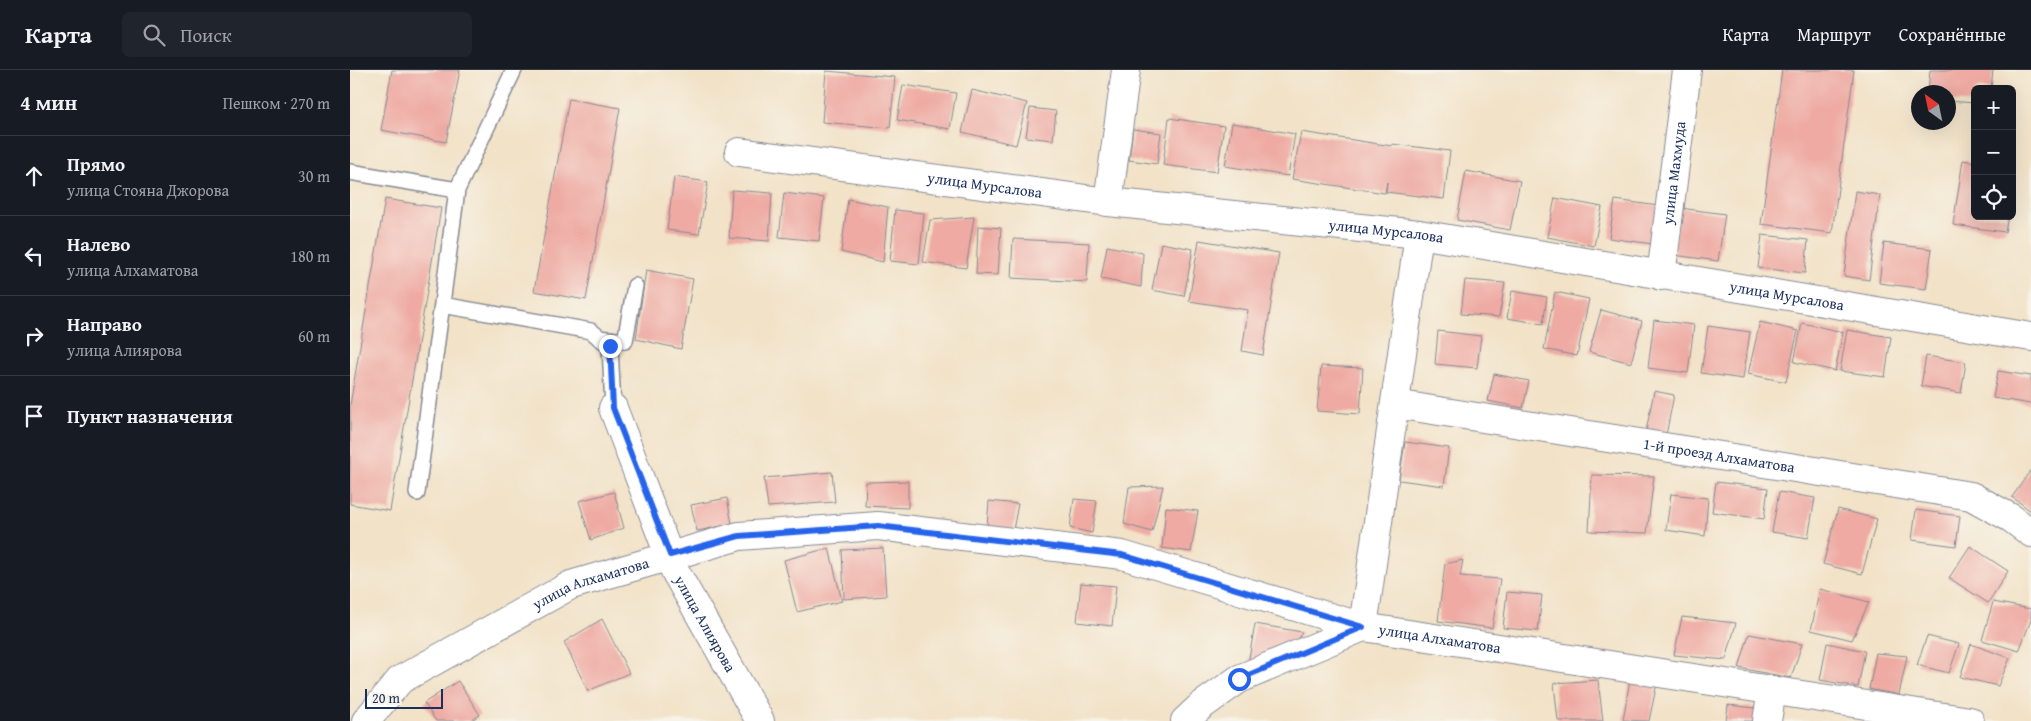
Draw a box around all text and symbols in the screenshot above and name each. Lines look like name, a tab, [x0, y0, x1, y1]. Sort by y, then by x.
search box	[122, 12, 472, 57]
text: Карта	[25, 17, 92, 52]
icon: search	[140, 21, 168, 49]
text: Поиск	[180, 21, 232, 49]
text: Карта	[1723, 21, 1769, 48]
text: Маршрут	[1797, 21, 1871, 48]
text: Сохранённые	[1899, 21, 2006, 48]
north arrow	[1911, 85, 1956, 130]
map controls	[1971, 85, 2016, 220]
button: +	[1971, 85, 2016, 130]
text: 4 мин	[20, 87, 77, 118]
text: Пешком · 270 m	[223, 91, 330, 115]
street label: улица Махмуда	[1656, 119, 1691, 227]
button: −	[1971, 130, 2016, 175]
text: Прямо	[67, 150, 125, 178]
icon: ahead	[20, 162, 48, 190]
text: 30 m	[298, 164, 330, 188]
street label: улица Мурсалова	[925, 167, 1044, 203]
button: locate	[1971, 175, 2016, 220]
text: улица Стояна Джорова	[67, 178, 229, 202]
street label: улица Мурсалова	[1327, 214, 1446, 248]
text: Налево	[67, 230, 130, 258]
icon: left	[20, 242, 48, 270]
text: 180 m	[290, 244, 330, 268]
text: улица Алхаматова	[67, 258, 198, 282]
street label: улица Мурсалова	[1727, 275, 1846, 315]
text: Направо	[67, 310, 142, 338]
icon: right	[20, 322, 48, 350]
text: 60 m	[298, 324, 330, 348]
route end	[599, 335, 622, 358]
text: улица Алиярова	[67, 338, 182, 362]
icon: arrive	[20, 402, 48, 430]
text: Пункт назначения	[67, 402, 233, 430]
street label: 1-й проезд Алхаматова	[1642, 433, 1797, 478]
street label: улица Алхаматова	[528, 552, 652, 615]
street label: улица Алиярова	[669, 570, 741, 676]
street label: улица Алхаматова	[1376, 618, 1503, 658]
route start	[1228, 668, 1251, 691]
scale bar	[365, 686, 442, 709]
text: 20 m	[372, 688, 400, 708]

